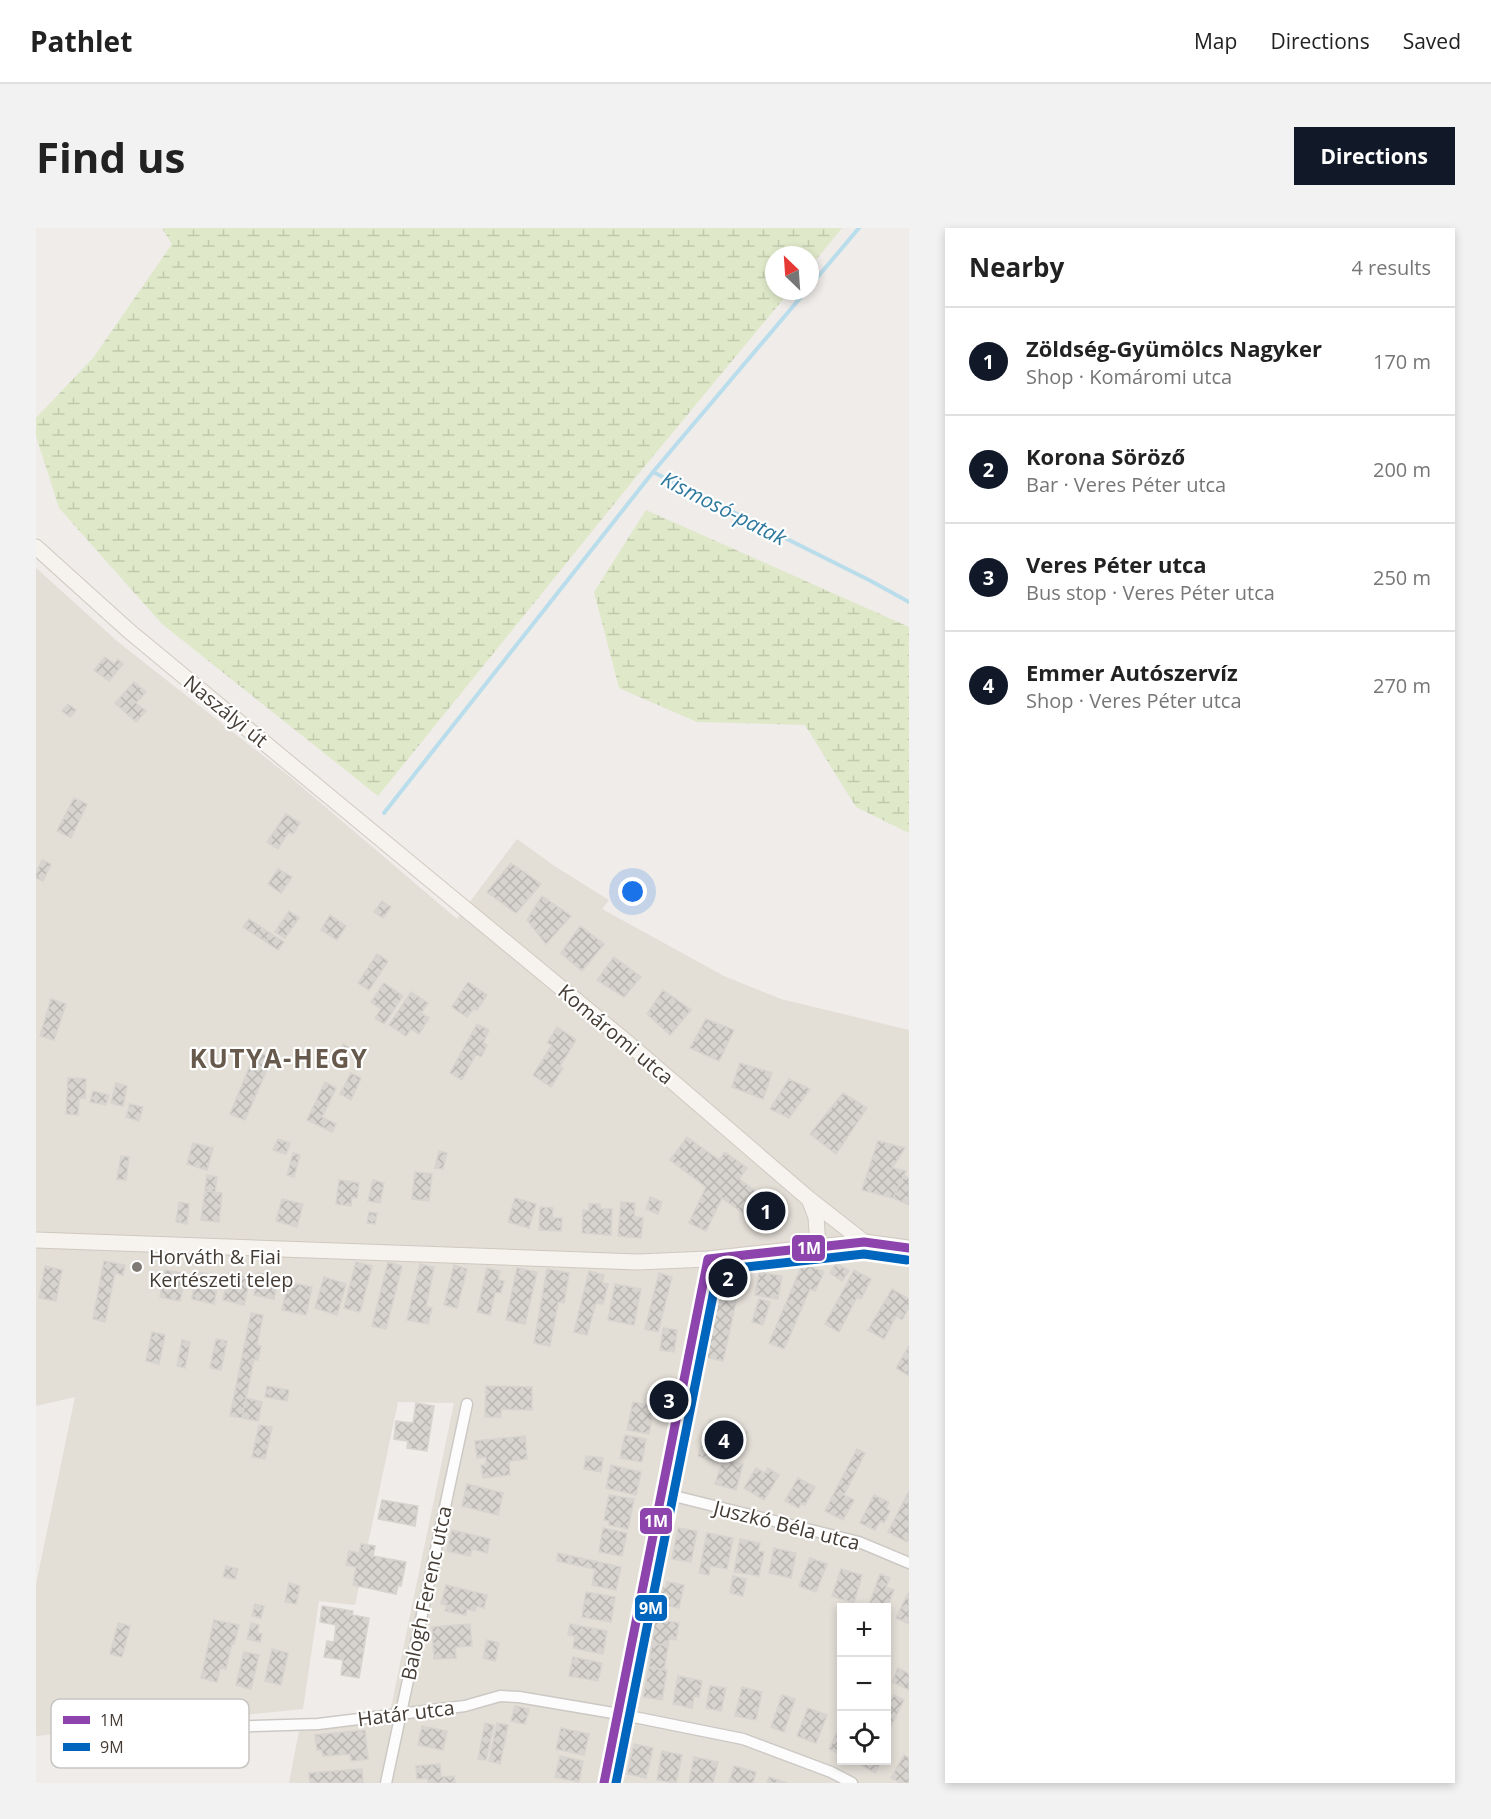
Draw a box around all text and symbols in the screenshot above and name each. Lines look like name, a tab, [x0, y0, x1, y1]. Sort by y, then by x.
text: Pathlet	[30, 22, 132, 60]
text: Map	[1194, 27, 1237, 55]
text: Directions	[1270, 27, 1370, 55]
text: Saved	[1403, 27, 1461, 55]
button: Directions	[1294, 127, 1455, 185]
text: Find us	[36, 128, 185, 185]
north arrow	[765, 246, 819, 300]
text: Nearby	[969, 249, 1064, 285]
text: 4 results	[1351, 254, 1431, 281]
text: Zöldség-Gyümölcs Nagyker	[1026, 333, 1322, 363]
text: 1	[983, 348, 994, 375]
text: 170 m	[1373, 348, 1431, 375]
text: Shop · Komáromi utca	[1026, 363, 1232, 390]
text: Korona Söröző	[1026, 441, 1185, 471]
text: 2	[983, 456, 994, 483]
text: 200 m	[1373, 456, 1431, 483]
water label: Kismosó-patak	[657, 464, 792, 552]
text: Bar · Veres Péter utca	[1026, 471, 1226, 498]
text: Veres Péter utca	[1026, 549, 1207, 579]
text: 3	[983, 564, 994, 591]
text: 250 m	[1373, 564, 1431, 591]
text: Bus stop · Veres Péter utca	[1026, 579, 1275, 606]
text: Emmer Autószervíz	[1026, 657, 1238, 687]
street label: Naszályi út	[178, 669, 274, 753]
text: 4	[983, 672, 994, 699]
text: 270 m	[1373, 672, 1431, 699]
text: Shop · Veres Péter utca	[1026, 687, 1242, 714]
your location	[618, 877, 647, 906]
street label: Komáromi utca	[553, 978, 679, 1090]
district label: KUTYA-HEGY	[189, 1040, 369, 1076]
pin: 1	[746, 1188, 786, 1234]
line badge: 1M	[791, 1234, 826, 1262]
text: 1M	[797, 1237, 821, 1259]
place label: Horváth & Fiai Kertészeti telep	[149, 1243, 293, 1293]
pin: 2	[708, 1256, 748, 1300]
marker: Horváth & Fiai Kertészeti telep	[130, 1260, 144, 1274]
pin: 3	[650, 1378, 688, 1422]
pin: 4	[704, 1418, 744, 1462]
street label: Juszkó Béla utca	[709, 1493, 863, 1556]
street label: Balogh Ferenc utca	[394, 1503, 458, 1683]
line badge: 1M	[639, 1507, 673, 1535]
text: 1M	[644, 1510, 668, 1532]
line badge: 9M	[634, 1594, 668, 1622]
text: 9M	[639, 1597, 663, 1619]
map controls	[837, 1603, 891, 1765]
button: +	[837, 1603, 891, 1657]
button: −	[837, 1657, 891, 1711]
street label: Határ utca	[356, 1694, 456, 1732]
legend	[51, 1699, 249, 1768]
text: 1M	[100, 1709, 124, 1731]
button: locate	[837, 1711, 891, 1765]
text: 9M	[100, 1736, 124, 1758]

